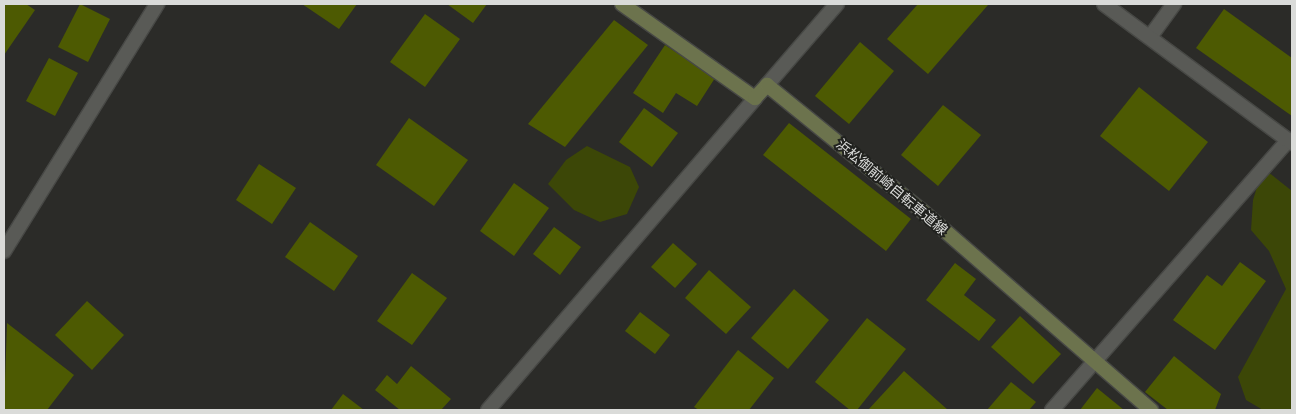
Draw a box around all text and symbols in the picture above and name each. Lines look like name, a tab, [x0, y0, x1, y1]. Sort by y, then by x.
street label: 浜松御前崎自転車道線	[833, 136, 951, 238]

